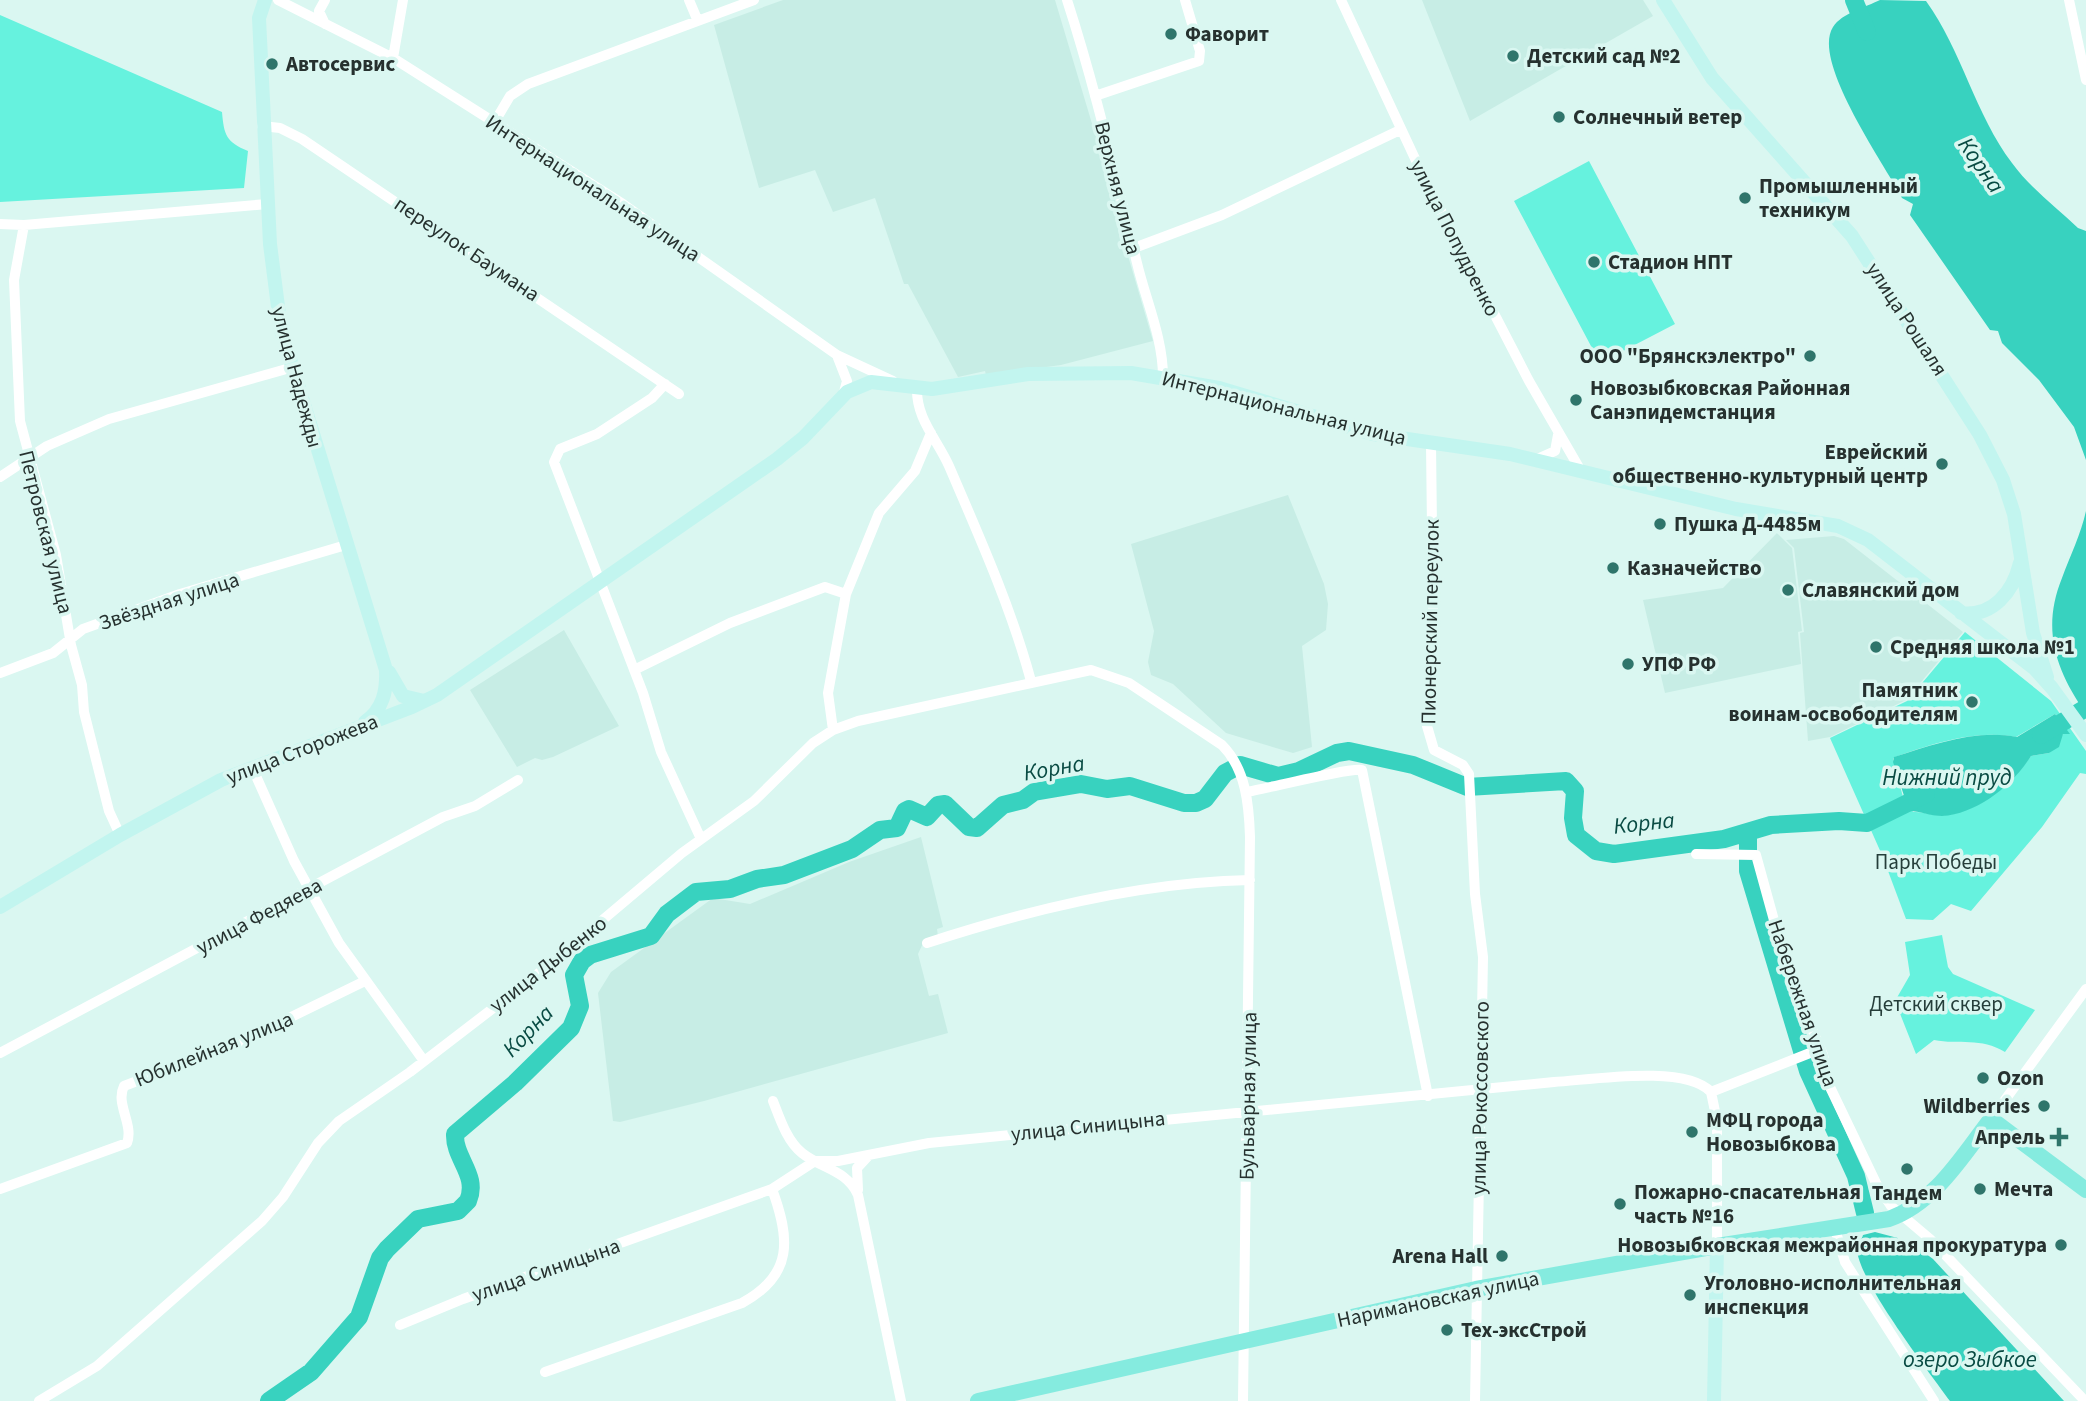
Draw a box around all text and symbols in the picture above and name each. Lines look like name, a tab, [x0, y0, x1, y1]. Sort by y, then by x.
place label: Фаворит	[1185, 19, 1269, 49]
marker: Фаворит	[1163, 26, 1179, 42]
place label: Детский сад №2	[1527, 41, 1681, 71]
marker: Детский сад №2	[1505, 48, 1521, 64]
place label: Автосервис	[285, 49, 396, 79]
marker: Автосервис	[264, 56, 280, 72]
place label: Солнечный ветер	[1573, 102, 1742, 132]
street label: Интернациональная улица	[480, 107, 706, 269]
marker: Солнечный ветер	[1551, 109, 1567, 125]
street label: Верхняя улица	[1087, 118, 1149, 258]
water label: Корна	[1950, 130, 2012, 200]
street label: улица Попудренко	[1403, 155, 1507, 321]
place label: Промышленный техникум	[1759, 171, 1918, 225]
street label: переулок Баумана	[388, 189, 546, 309]
marker: Промышленный техникум	[1737, 190, 1753, 206]
place label: Стадион НПТ	[1608, 247, 1733, 277]
marker: Стадион НПТ	[1586, 254, 1602, 270]
street label: улица Рошаля	[1859, 256, 1955, 382]
street label: улица Надежды	[264, 303, 330, 451]
place label: ООО "Брянскэлектро"	[1579, 341, 1796, 371]
marker: ООО "Брянскэлектро"	[1802, 348, 1818, 364]
street label: Интернациональная улица	[1159, 363, 1409, 453]
place label: Новозыбковская Районная Санэпидемстанция	[1590, 373, 1851, 427]
marker: Новозыбковская Районная Санэпидемстанция	[1568, 392, 1584, 408]
place label: Еврейский общественно-культурный центр	[1613, 437, 1928, 491]
street label: Петровская улица	[11, 447, 81, 617]
marker: Еврейский общественно-культурный центр	[1934, 456, 1950, 472]
place label: Пушка Д-4485м	[1674, 509, 1821, 539]
marker: Пушка Д-4485м	[1652, 516, 1668, 532]
street label: Пионерский переулок	[1413, 518, 1447, 725]
place label: Казначейство	[1627, 553, 1762, 583]
marker: Казначейство	[1605, 560, 1621, 576]
street label: Звёздная улица	[95, 564, 243, 638]
place label: Славянский дом	[1802, 575, 1960, 605]
marker: Славянский дом	[1780, 582, 1796, 598]
place label: Средняя школа №1	[1890, 632, 2075, 662]
marker: Средняя школа №1	[1868, 639, 1884, 655]
place label: УПФ РФ	[1642, 649, 1716, 679]
marker: УПФ РФ	[1620, 656, 1636, 672]
place label: Памятник воинам-освободителям	[1729, 675, 1958, 729]
marker: Памятник воинам-освободителям	[1964, 694, 1980, 710]
street label: улица Сторожева	[222, 706, 382, 792]
water label: Корна	[1021, 746, 1087, 790]
water label: Нижний пруд	[1882, 761, 2012, 794]
water label: Корна	[1612, 803, 1676, 843]
park label: Парк Победы	[1875, 847, 1997, 877]
street label: улица Федяева	[191, 870, 327, 962]
street label: улица Дыбенко	[483, 908, 613, 1020]
street label: Набережная улица	[1760, 915, 1846, 1091]
park label: Детский сквер	[1869, 989, 2003, 1019]
water label: Корна	[495, 997, 561, 1065]
street label: улица Рокоссовского	[1463, 1001, 1497, 1195]
street label: Юбилейная улица	[130, 1004, 298, 1094]
street label: Бульварная улица	[1232, 1012, 1264, 1180]
place label: Ozon	[1997, 1063, 2044, 1093]
marker: Ozon	[1975, 1070, 1991, 1086]
place label: Wildberries	[1923, 1091, 2030, 1121]
marker: Wildberries	[2036, 1098, 2052, 1114]
street label: улица Синицына	[1009, 1103, 1167, 1149]
place label: МФЦ города Новозыбкова	[1706, 1105, 1836, 1159]
place label: Апрель	[1974, 1122, 2045, 1152]
marker: МФЦ города Новозыбкова	[1684, 1124, 1700, 1140]
marker: Апрель	[2051, 1129, 2067, 1145]
marker: Тандем	[1899, 1161, 1915, 1177]
place label: Мечта	[1994, 1174, 2053, 1204]
place label: Пожарно-спасательная часть №16	[1634, 1177, 1861, 1231]
place label: Тандем	[1872, 1178, 1942, 1208]
marker: Мечта	[1972, 1181, 1988, 1197]
marker: Пожарно-спасательная часть №16	[1612, 1196, 1628, 1212]
place label: Новозыбковская межрайонная прокуратура	[1617, 1230, 2047, 1260]
street label: улица Синицына	[468, 1231, 624, 1309]
marker: Новозыбковская межрайонная прокуратура	[2053, 1237, 2069, 1253]
place label: Arena Hall	[1391, 1241, 1488, 1271]
marker: Arena Hall	[1494, 1248, 1510, 1264]
street label: Наримановская улица	[1334, 1263, 1542, 1335]
place label: Уголовно-исполнительная инспекция	[1704, 1268, 1961, 1322]
marker: Уголовно-исполнительная инспекция	[1682, 1287, 1698, 1303]
place label: Тех-эксСтрой	[1461, 1315, 1587, 1345]
marker: Тех-эксСтрой	[1439, 1322, 1455, 1338]
water label: озеро Зыбкое	[1903, 1343, 2037, 1376]

